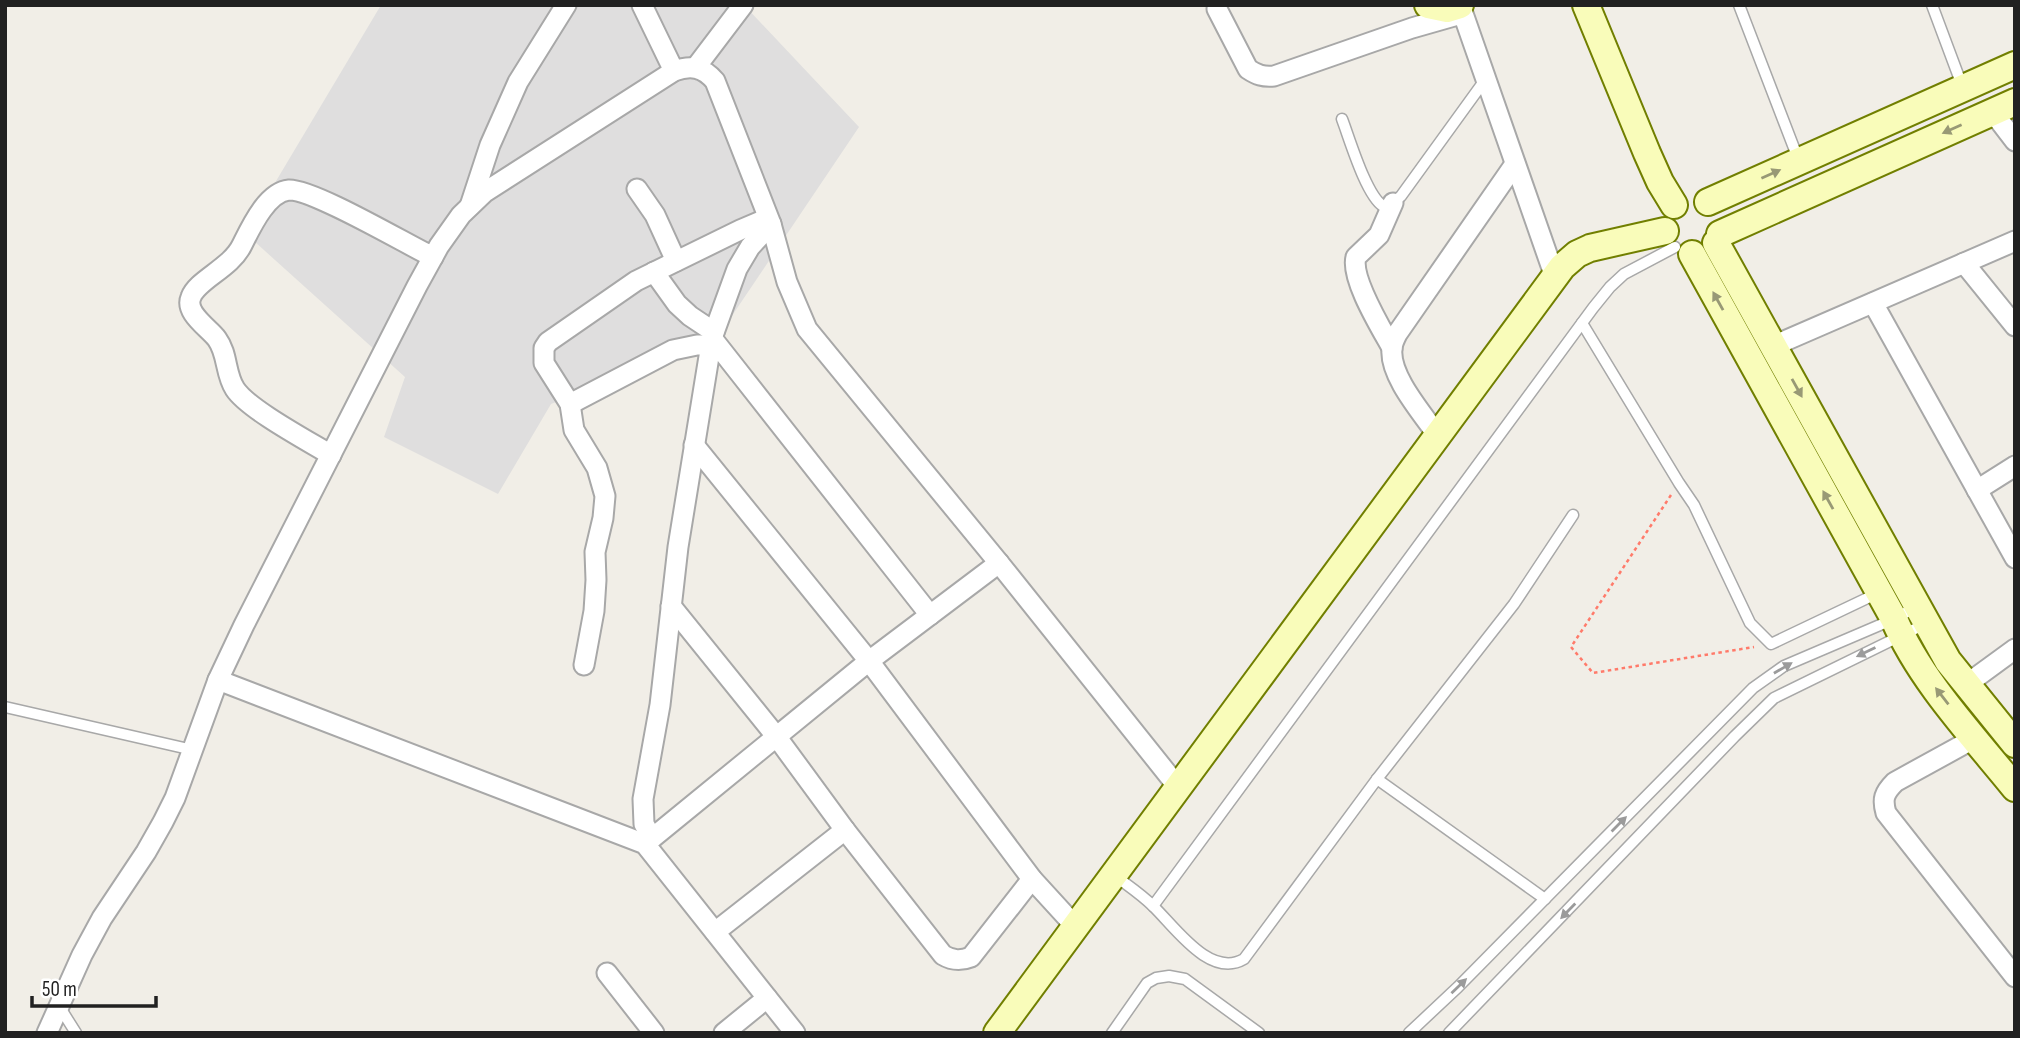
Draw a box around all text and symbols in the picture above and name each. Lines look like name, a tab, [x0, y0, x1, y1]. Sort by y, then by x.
one-way arrow	[1942, 123, 1962, 135]
one-way arrow	[1760, 168, 1781, 179]
one-way arrow	[1712, 291, 1724, 310]
one-way arrow	[1791, 378, 1803, 397]
one-way arrow	[1822, 490, 1834, 510]
one-way arrow	[1856, 647, 1876, 658]
one-way arrow	[1774, 662, 1793, 674]
one-way arrow	[1934, 688, 1949, 706]
one-way arrow	[1611, 816, 1628, 833]
one-way arrow	[1560, 902, 1576, 919]
scale bar	[32, 964, 156, 1008]
text: 50 m	[42, 977, 77, 1002]
one-way arrow	[1450, 978, 1467, 994]

